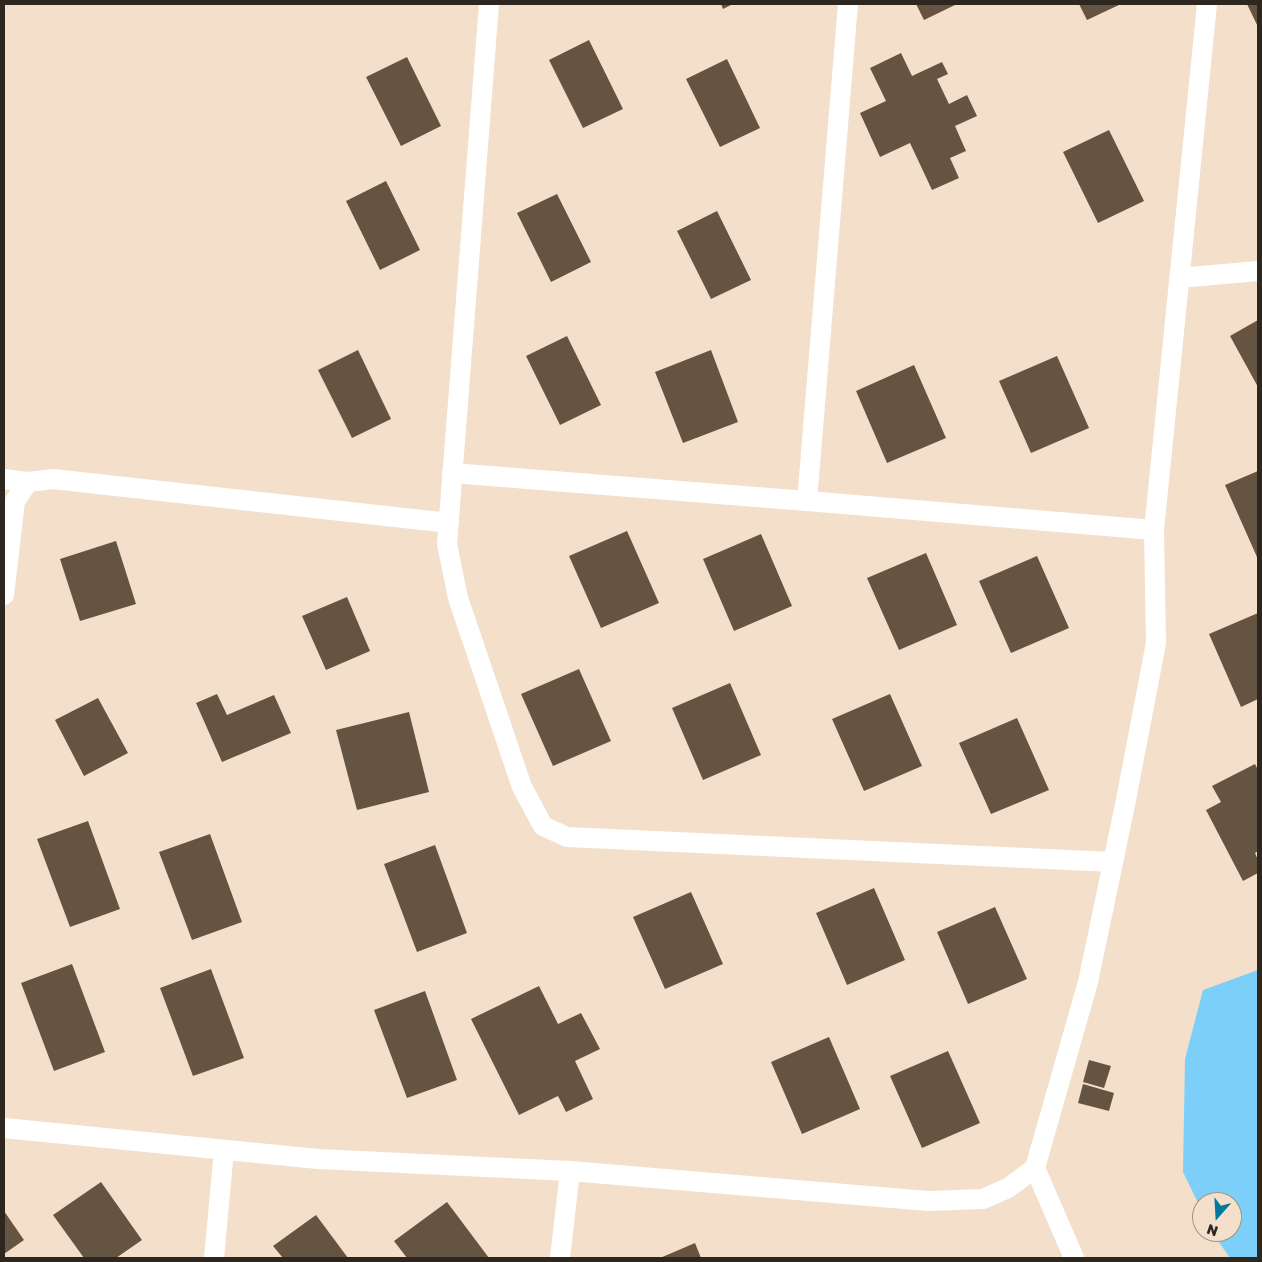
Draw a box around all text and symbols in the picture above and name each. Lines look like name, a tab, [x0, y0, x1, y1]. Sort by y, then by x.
north arrow	[1192, 1192, 1242, 1242]
text: N	[1204, 1221, 1220, 1240]

